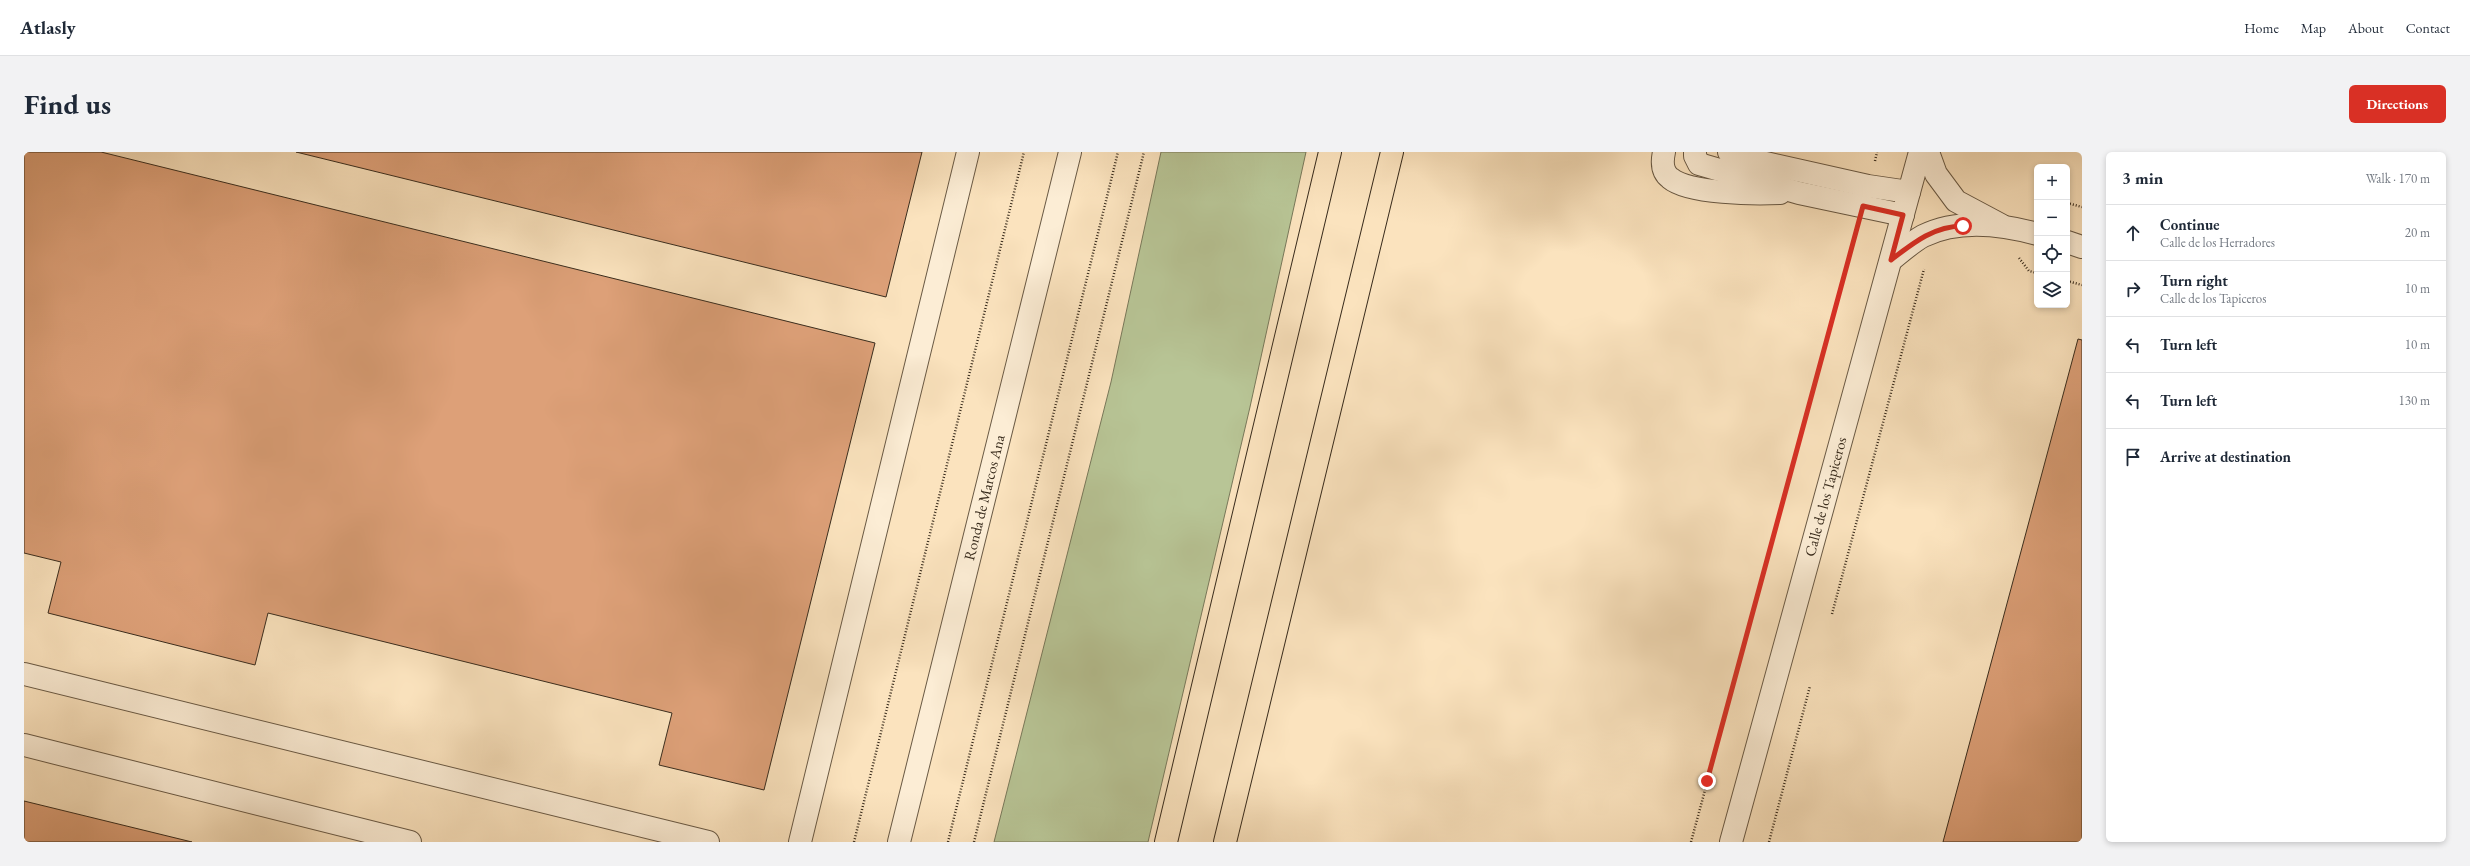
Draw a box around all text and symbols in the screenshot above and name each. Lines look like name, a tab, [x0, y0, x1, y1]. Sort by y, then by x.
text: Atlasly	[20, 15, 76, 40]
text: Home	[2244, 19, 2279, 37]
text: Map	[2301, 19, 2326, 37]
text: About	[2348, 19, 2384, 37]
text: Contact	[2406, 19, 2450, 37]
button: Directions	[2349, 85, 2446, 123]
text: Find us	[24, 86, 111, 122]
map controls	[2034, 164, 2070, 308]
button: +	[2034, 164, 2070, 200]
text: 3 min	[2122, 167, 2163, 189]
text: Walk · 170 m	[2366, 170, 2430, 187]
button: −	[2034, 200, 2070, 236]
text: Continue	[2160, 215, 2220, 234]
route start	[1954, 217, 1972, 235]
icon: ahead	[2122, 222, 2144, 244]
text: 20 m	[2405, 224, 2430, 241]
text: Calle de los Herradores	[2160, 234, 2275, 251]
button: locate	[2034, 236, 2070, 272]
text: Turn right	[2160, 271, 2228, 290]
button: layers	[2034, 272, 2070, 308]
icon: right	[2122, 278, 2144, 300]
text: 10 m	[2405, 280, 2430, 297]
text: Calle de los Tapiceros	[2160, 290, 2266, 307]
icon: left	[2122, 334, 2144, 356]
text: Turn left	[2160, 335, 2217, 354]
text: 10 m	[2405, 336, 2430, 353]
icon: left	[2122, 390, 2144, 412]
text: Turn left	[2160, 391, 2217, 410]
text: 130 m	[2399, 392, 2430, 409]
street label: Ronda de Marcos Ana	[959, 433, 1009, 562]
street label: Calle de los Tapiceros	[1800, 435, 1851, 558]
icon: arrive	[2122, 446, 2144, 468]
text: Arrive at destination	[2160, 447, 2291, 466]
route end	[1698, 772, 1716, 790]

